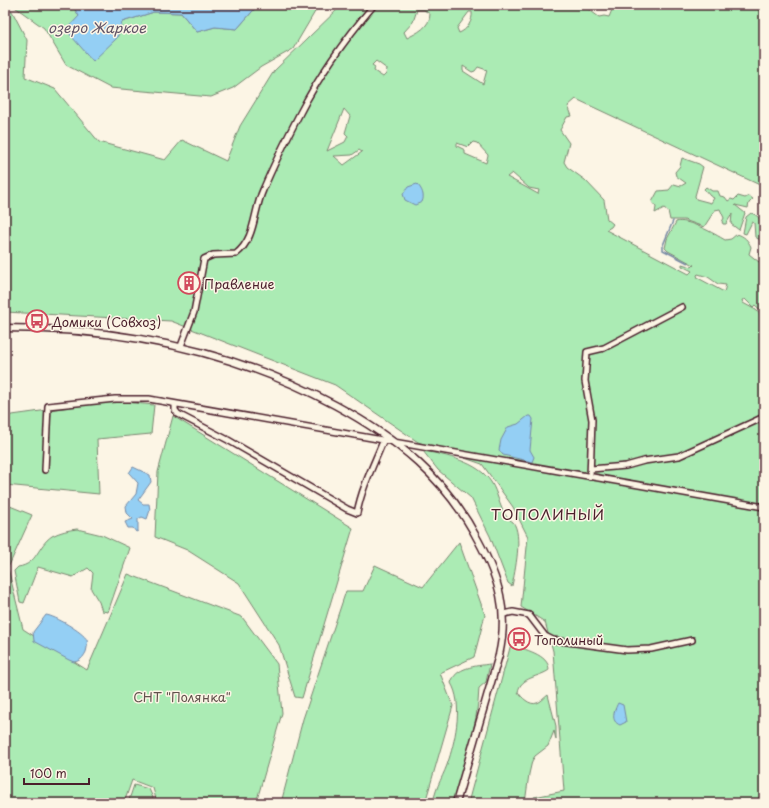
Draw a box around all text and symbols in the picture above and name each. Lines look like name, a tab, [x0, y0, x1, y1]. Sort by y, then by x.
water label: озеро Жаркое	[48, 17, 147, 38]
building icon: Правление	[176, 270, 202, 296]
place label: Правление	[204, 274, 275, 293]
bus stop icon: Домики (Совхоз)	[24, 308, 50, 334]
place label: Домики (Совхоз)	[51, 312, 161, 331]
district label: ТОПОЛИНЫЙ	[491, 502, 605, 525]
bus stop icon: Тополиный	[506, 626, 532, 652]
place label: Тополиный	[534, 630, 603, 649]
park label: СНТ "Полянка"	[133, 687, 231, 706]
scale bar	[24, 760, 89, 786]
text: 100 m	[30, 764, 67, 782]

